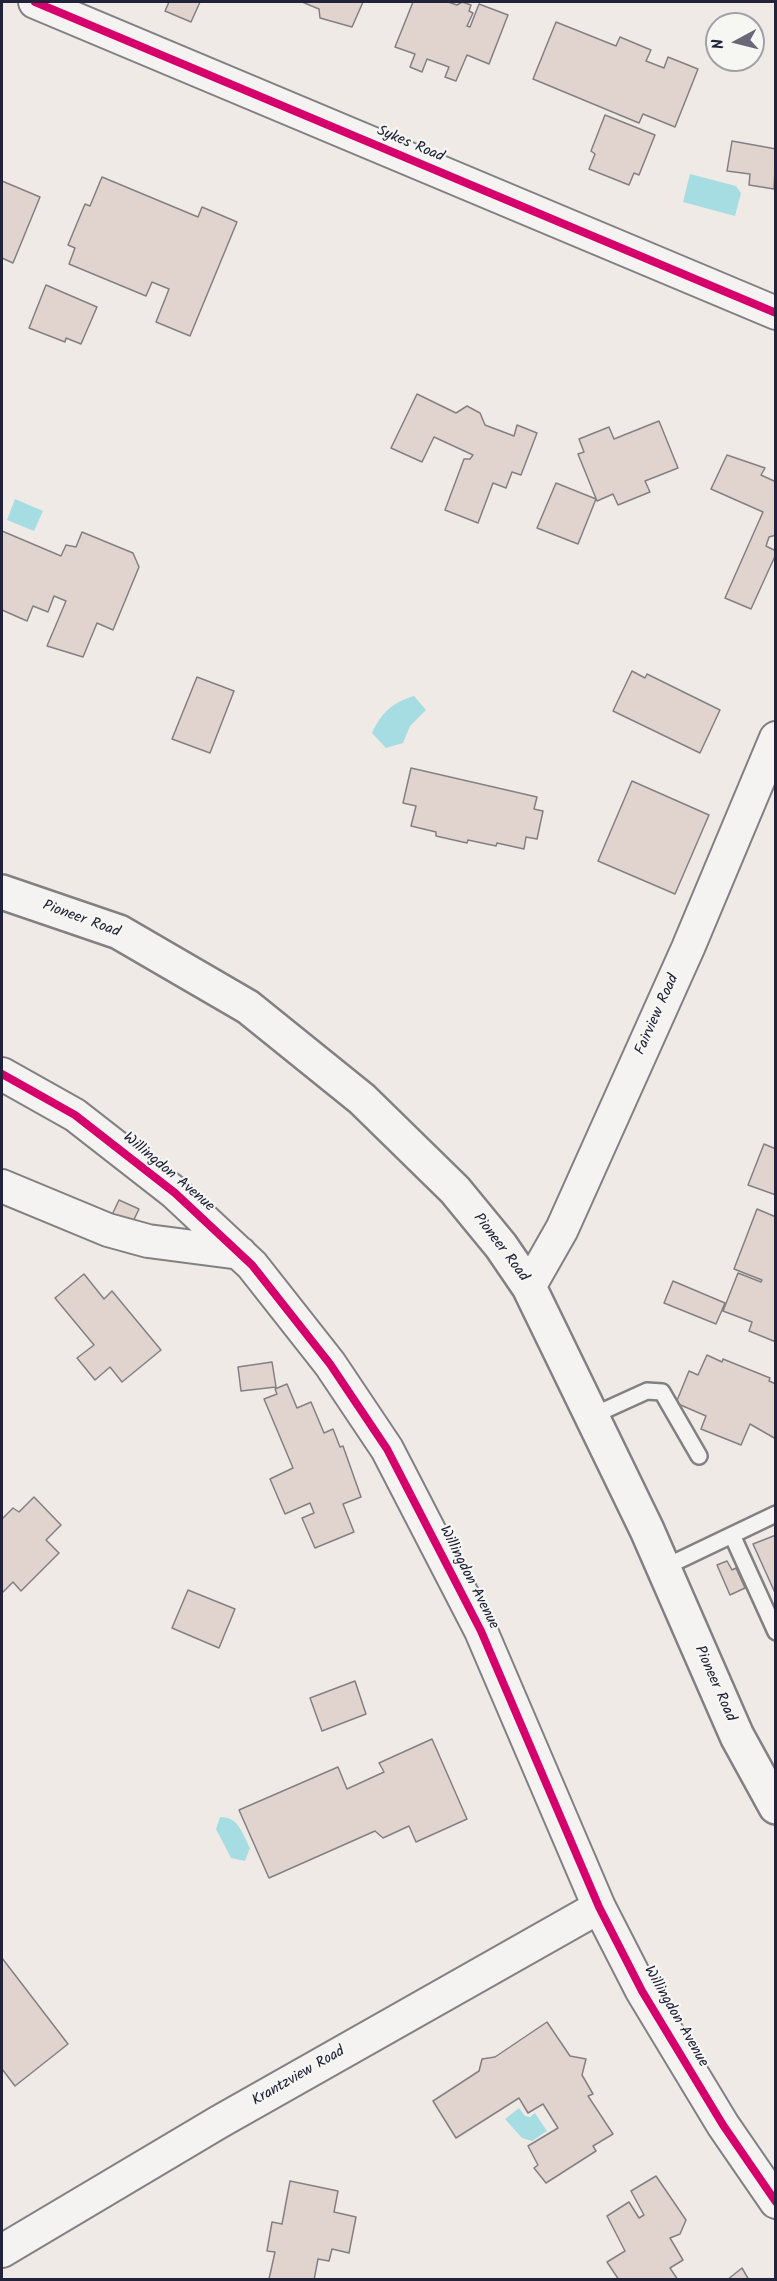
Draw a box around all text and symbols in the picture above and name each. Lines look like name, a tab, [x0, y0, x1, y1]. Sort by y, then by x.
north arrow	[705, 12, 765, 72]
text: N	[706, 37, 732, 51]
street label: Sykes Road	[374, 123, 446, 167]
street label: Pioneer Road	[40, 898, 122, 942]
street label: Fairview Road	[632, 972, 684, 1058]
street label: Willingdon Avenue	[119, 1130, 217, 1216]
street label: Pioneer Road	[468, 1210, 532, 1286]
street label: Willingdon Avenue	[434, 1523, 502, 1633]
street label: Pioneer Road	[689, 1643, 739, 1725]
street label: Willingdon Avenue	[639, 1963, 711, 2071]
street label: Krantzview Road	[249, 2043, 349, 2111]

